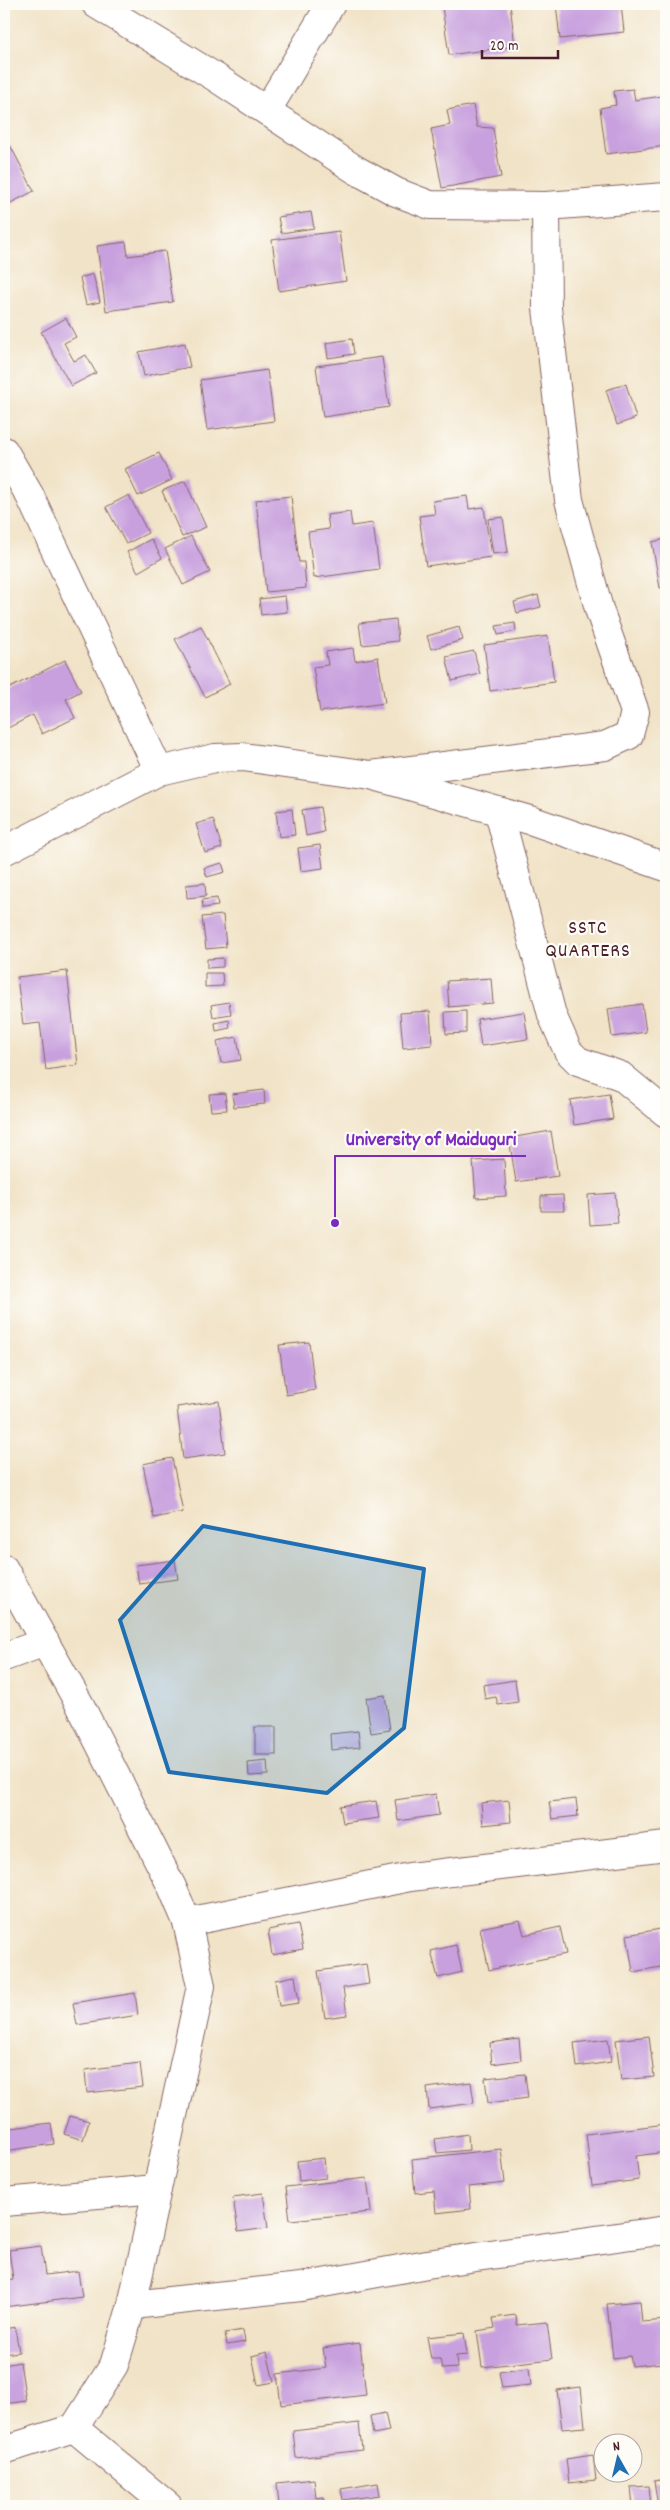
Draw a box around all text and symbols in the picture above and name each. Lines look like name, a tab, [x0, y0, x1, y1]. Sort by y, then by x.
scale bar	[482, 28, 559, 60]
text: 20 m	[490, 36, 518, 58]
district label: SSTC QUARTERS	[545, 915, 631, 966]
callout: University of Maiduguri	[335, 1121, 526, 1156]
text: University of Maiduguri	[346, 1127, 517, 1155]
north arrow	[592, 2432, 642, 2482]
text: N	[612, 2437, 621, 2457]

